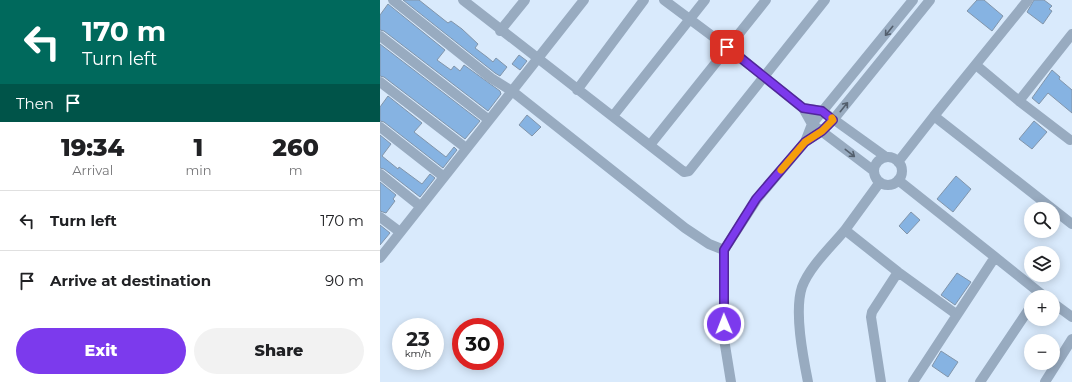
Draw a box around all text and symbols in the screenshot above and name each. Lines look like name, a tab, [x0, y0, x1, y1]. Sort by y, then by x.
text: 170 m	[82, 14, 166, 48]
icon: left	[16, 16, 68, 68]
one-way arrow	[884, 25, 893, 36]
pin	[710, 30, 744, 64]
icon: arrive	[716, 36, 738, 58]
text: Turn left	[82, 48, 157, 70]
icon: arrive	[62, 92, 84, 114]
text: Then	[16, 94, 54, 113]
one-way arrow	[839, 102, 848, 113]
text: 19:34	[61, 133, 124, 162]
text: 1	[194, 133, 203, 162]
text: 260	[273, 133, 319, 162]
one-way arrow	[845, 149, 856, 157]
text: Arrival	[72, 162, 113, 178]
text: min	[185, 162, 212, 178]
text: m	[289, 162, 303, 178]
map controls	[1024, 202, 1060, 370]
button: search	[1024, 202, 1060, 238]
icon: left	[16, 210, 38, 232]
text: Turn left	[50, 211, 117, 230]
text: 170 m	[320, 211, 364, 230]
button: layers	[1024, 246, 1060, 282]
icon: arrive	[16, 270, 38, 292]
text: Arrive at destination	[50, 271, 211, 290]
text: 90 m	[325, 271, 364, 290]
button: +	[1024, 290, 1060, 326]
position arrow	[703, 303, 745, 345]
speed limit sign: 30	[452, 318, 504, 370]
text: 23	[406, 327, 430, 351]
button: Exit	[16, 328, 186, 374]
button: Share	[194, 328, 364, 374]
button: −	[1024, 334, 1060, 370]
text: km/h	[405, 347, 431, 360]

